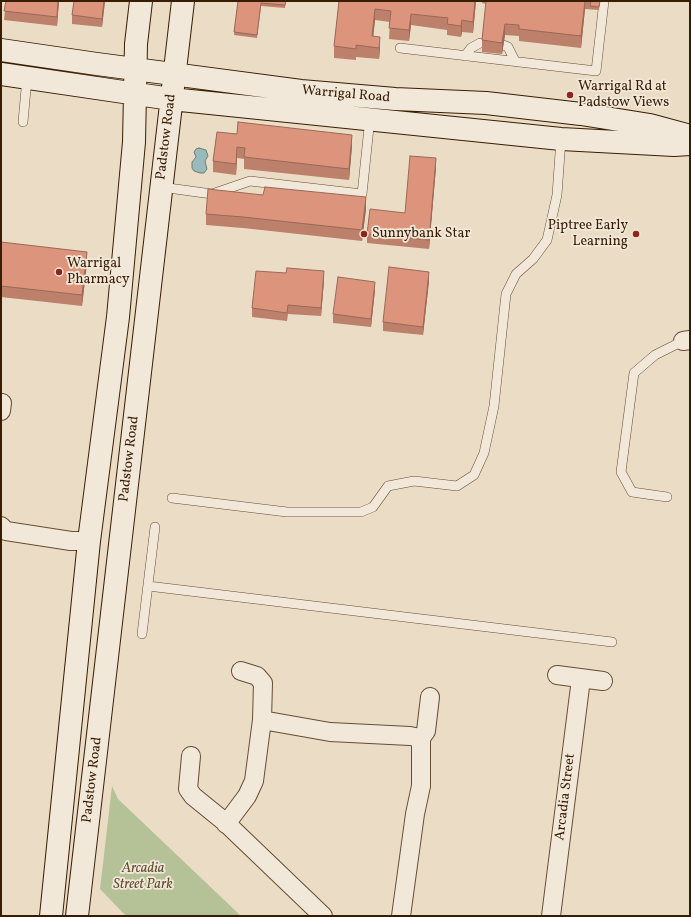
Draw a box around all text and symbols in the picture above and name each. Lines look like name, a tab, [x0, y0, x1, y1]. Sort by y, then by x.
place label: Warrigal Rd at Padstow Views	[578, 79, 669, 112]
street label: Warrigal Road	[301, 83, 391, 107]
marker: Warrigal Rd at Padstow Views	[565, 90, 575, 100]
street label: Padstow Road	[153, 93, 181, 181]
place label: Piptree Early Learning	[548, 218, 628, 250]
place label: Sunnybank Star	[372, 226, 470, 242]
marker: Sunnybank Star	[359, 229, 369, 239]
marker: Piptree Early Learning	[631, 229, 641, 239]
place label: Warrigal Pharmacy	[67, 256, 130, 288]
marker: Warrigal Pharmacy	[54, 267, 64, 277]
street label: Padstow Road	[116, 415, 144, 503]
street label: Padstow Road	[79, 736, 107, 824]
street label: Arcadia Street	[552, 753, 580, 841]
park label: Arcadia Street Park	[113, 861, 173, 894]

